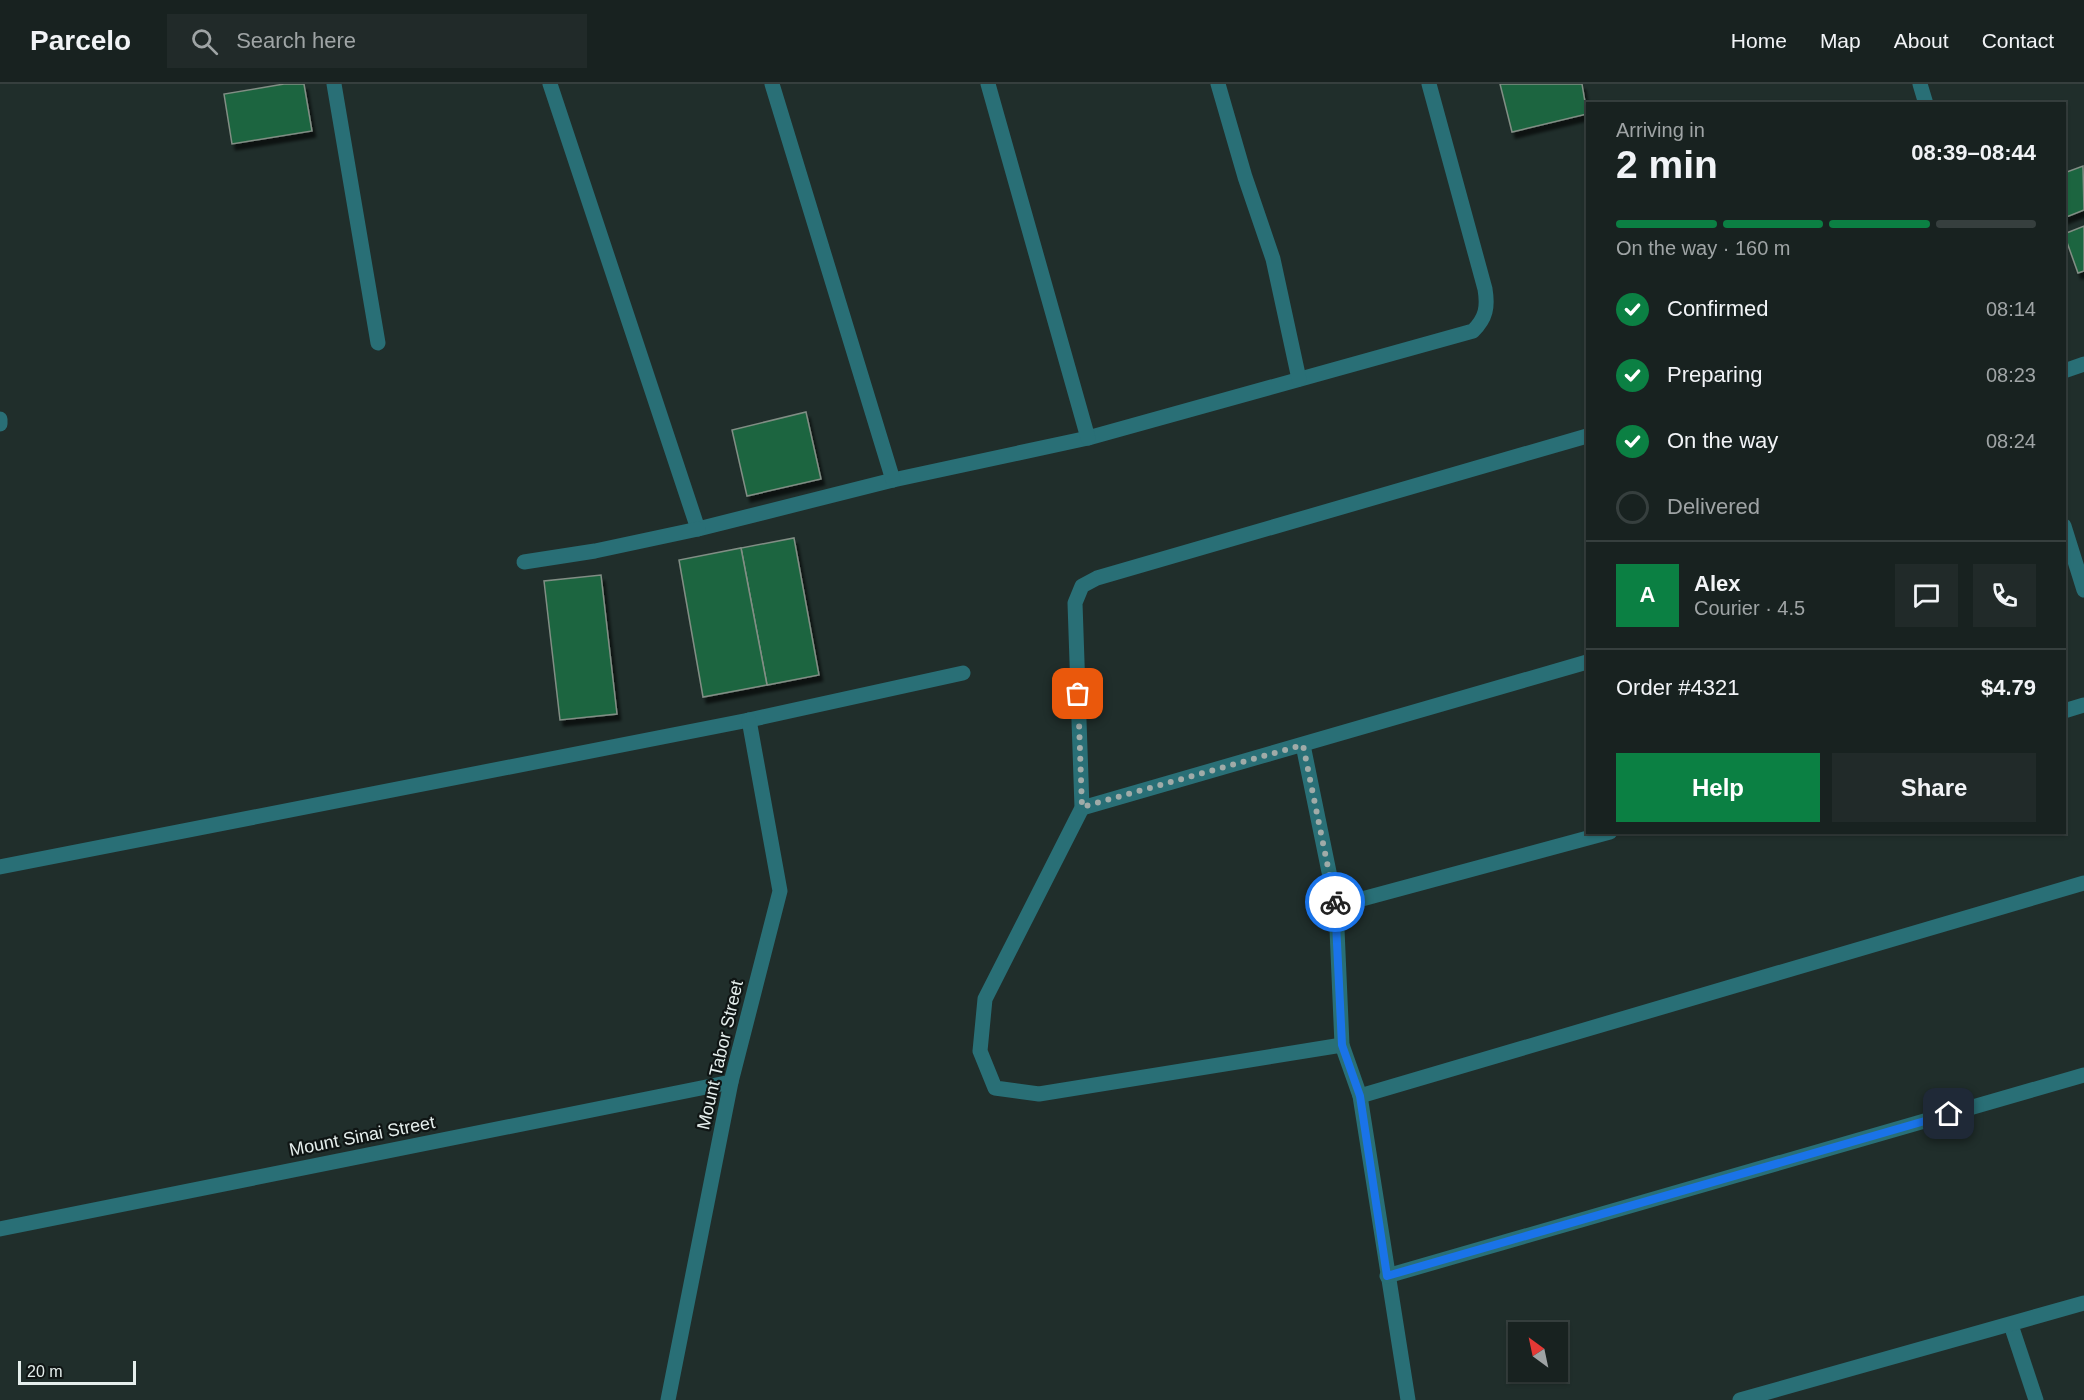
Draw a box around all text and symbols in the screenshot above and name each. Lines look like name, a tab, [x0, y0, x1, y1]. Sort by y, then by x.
search box	[167, 14, 587, 68]
text: Parcelo	[30, 25, 131, 56]
icon: search	[188, 25, 221, 58]
text: Search here	[236, 28, 356, 53]
text: Home	[1731, 29, 1787, 52]
text: Map	[1820, 29, 1861, 52]
text: About	[1894, 29, 1949, 52]
text: Contact	[1982, 29, 2054, 52]
text: Arriving in	[1616, 119, 1705, 141]
text: 08:39–08:44	[1911, 140, 2036, 165]
text: 2 min	[1616, 143, 1718, 186]
text: On the way · 160 m	[1616, 237, 1791, 259]
icon: check	[1616, 293, 1649, 326]
text: Confirmed	[1667, 296, 1768, 321]
text: 08:14	[1986, 298, 2036, 320]
icon: check	[1616, 359, 1649, 392]
text: Preparing	[1667, 362, 1762, 387]
text: 08:23	[1986, 364, 2036, 386]
icon: check	[1616, 425, 1649, 458]
text: On the way	[1667, 428, 1778, 453]
text: 08:24	[1986, 430, 2036, 452]
text: Delivered	[1667, 494, 1760, 519]
button: chat	[1895, 564, 1958, 627]
button: phone	[1973, 564, 2036, 627]
text: Alex	[1694, 571, 1740, 596]
text: A	[1640, 582, 1655, 607]
text: Courier · 4.5	[1694, 597, 1805, 619]
pin	[1052, 668, 1103, 719]
text: Order #4321	[1616, 675, 1740, 700]
text: $4.79	[1981, 675, 2036, 700]
icon: bag	[1061, 677, 1094, 710]
button: Help	[1616, 753, 1820, 822]
button: Share	[1832, 753, 2036, 822]
courier	[1305, 872, 1365, 932]
icon: bike	[1319, 886, 1352, 919]
street label: Mount Tabor Street	[693, 978, 747, 1132]
pin	[1923, 1088, 1974, 1139]
icon: home	[1932, 1097, 1965, 1130]
street label: Mount Sinai Street	[287, 1112, 437, 1160]
north arrow	[1508, 1322, 1568, 1382]
map controls	[1508, 1322, 1568, 1382]
scale bar	[18, 1358, 136, 1386]
text: 20 m	[27, 1363, 63, 1380]

